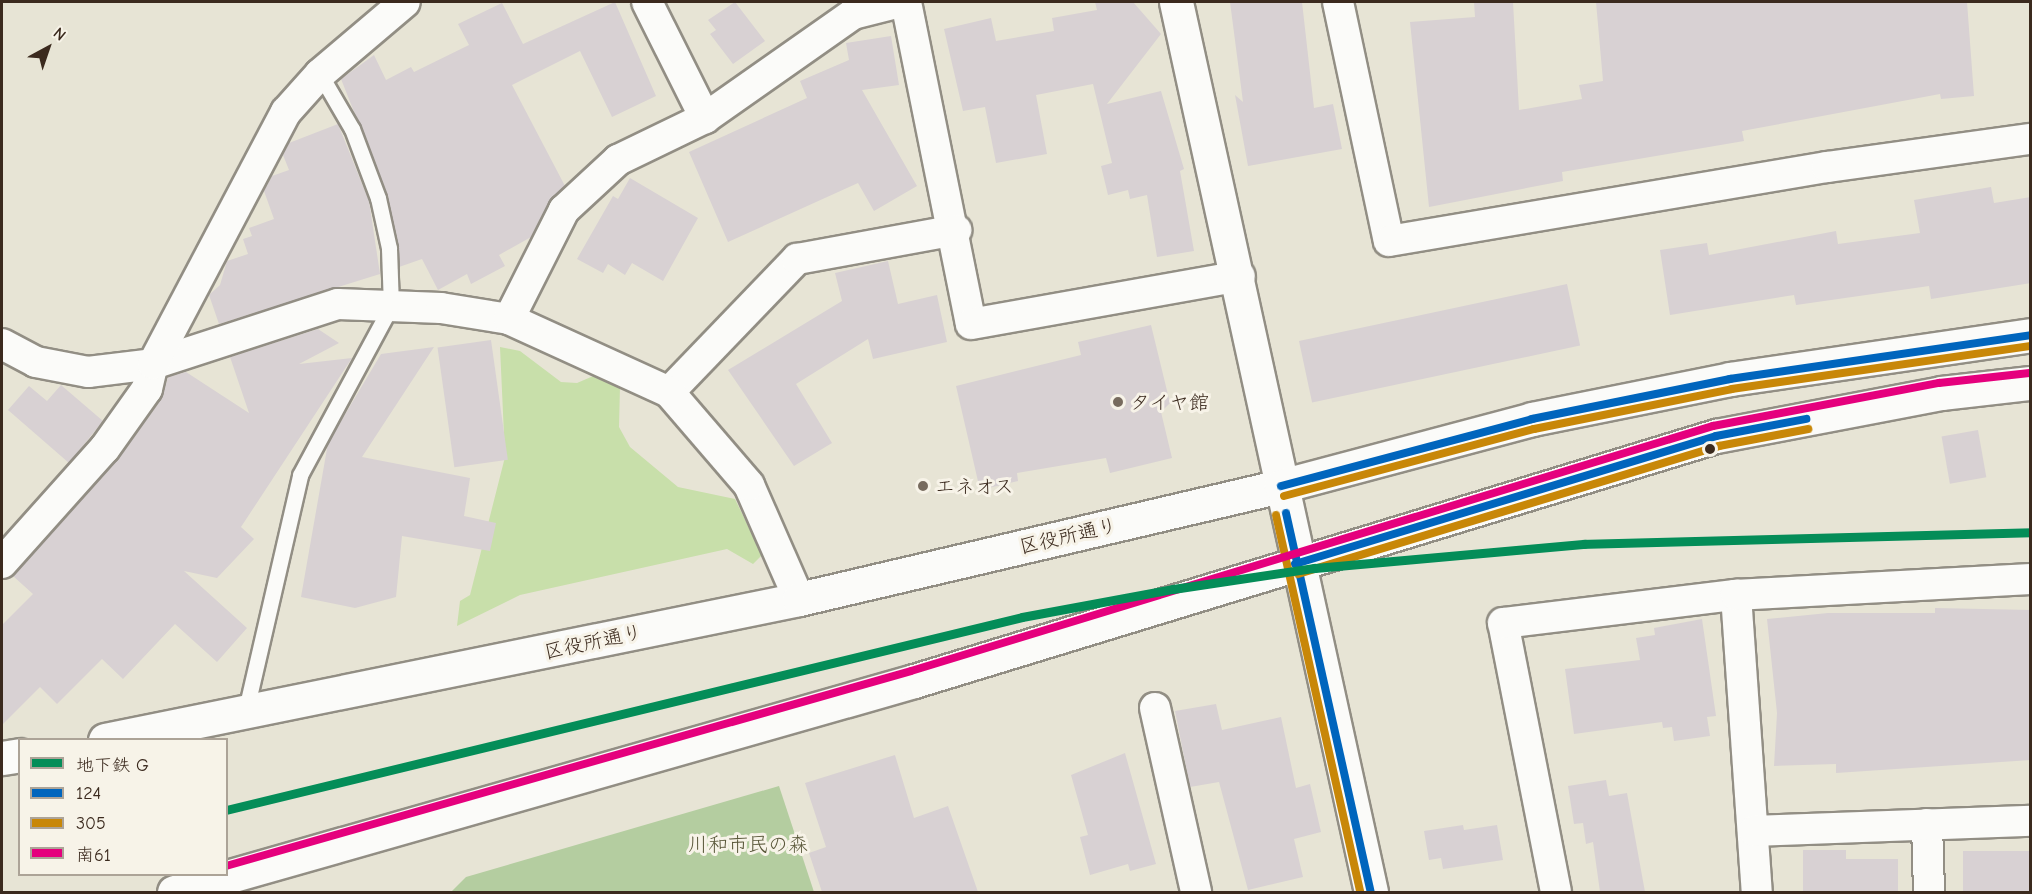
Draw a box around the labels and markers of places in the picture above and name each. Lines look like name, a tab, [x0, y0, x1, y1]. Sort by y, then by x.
place label: タイヤ館	[1130, 390, 1210, 414]
marker: タイヤ館	[1111, 395, 1125, 409]
unlabelled marker	[1704, 443, 1716, 455]
place label: エネオス	[935, 474, 1015, 498]
marker: エネオス	[916, 479, 930, 493]

